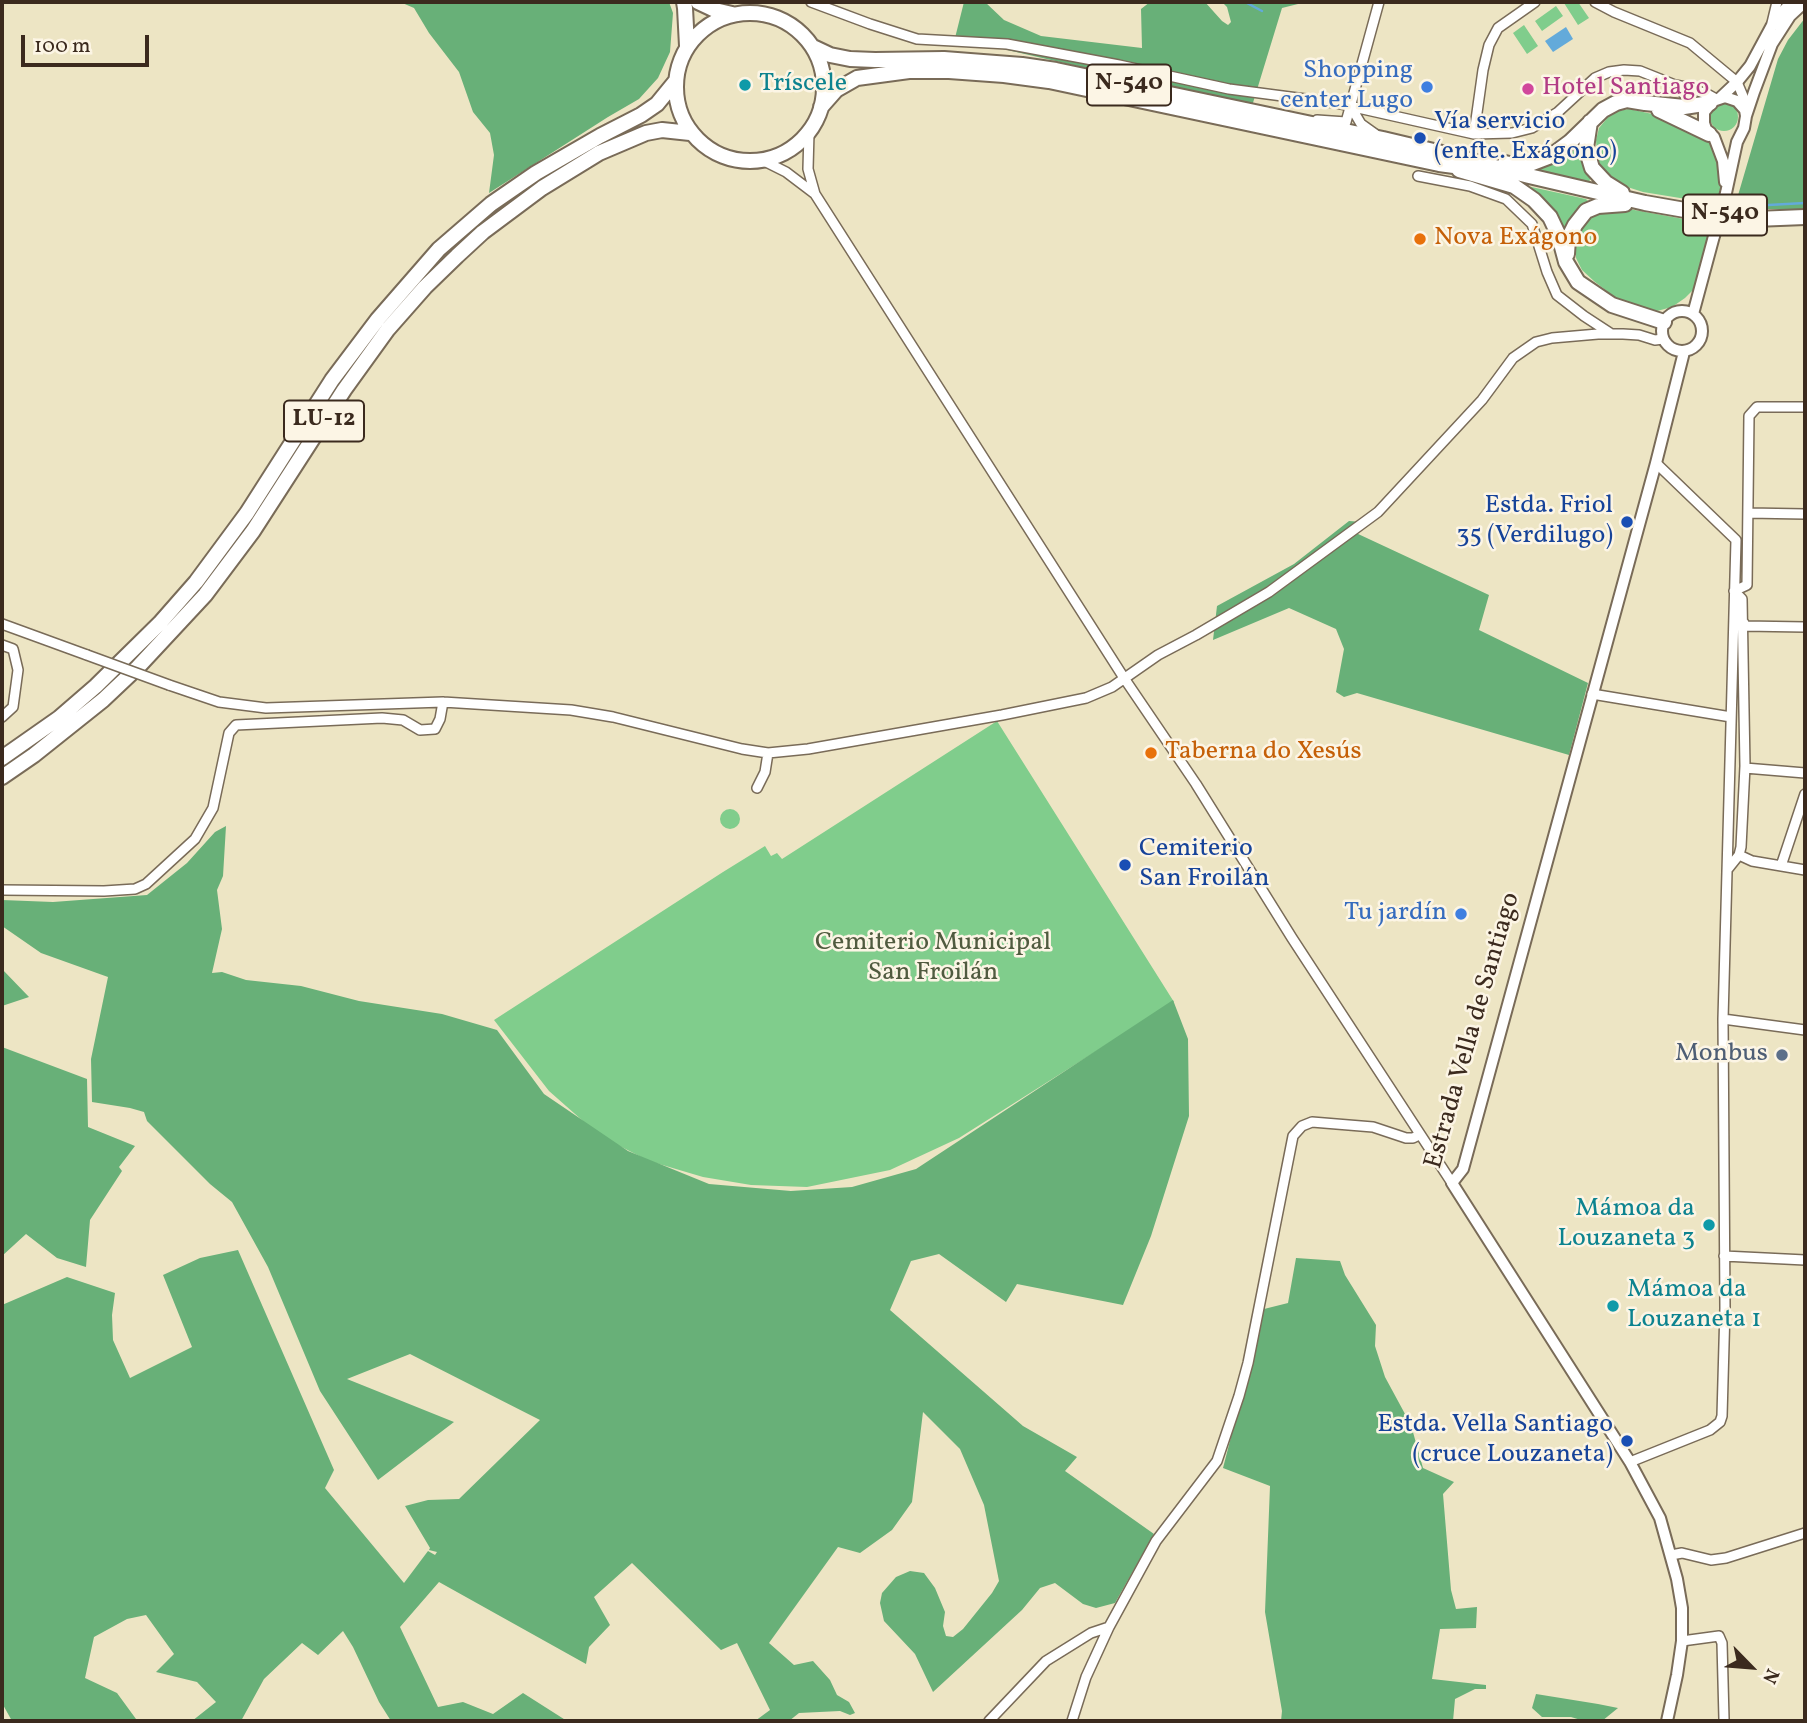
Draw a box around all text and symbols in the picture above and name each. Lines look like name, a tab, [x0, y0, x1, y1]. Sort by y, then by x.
scale bar	[24, 21, 152, 65]
text: 100 m	[34, 32, 91, 61]
place label: Shopping center Lugo	[1280, 56, 1413, 118]
road number: N-540	[1087, 64, 1171, 106]
place label: Tríscele	[759, 69, 847, 101]
place label: Hotel Santiago	[1542, 73, 1709, 105]
marker: Tríscele	[737, 77, 753, 93]
marker: Shopping center Lugo	[1419, 79, 1435, 95]
marker: Hotel Santiago	[1520, 81, 1536, 97]
place label: Vía servicio (enfte. Exágono)	[1434, 107, 1617, 168]
marker: Vía servicio (enfte. Exágono)	[1412, 130, 1428, 146]
road number: N-540	[1683, 195, 1767, 236]
place label: Nova Exágono	[1434, 223, 1597, 255]
marker: Nova Exágono	[1412, 231, 1428, 247]
road number: LU-12	[284, 400, 364, 442]
place label: Estda. Friol 35 (Verdilugo)	[1456, 491, 1613, 552]
marker: Estda. Friol 35 (Verdilugo)	[1619, 514, 1635, 530]
place label: Taberna do Xesús	[1165, 737, 1362, 769]
marker: Taberna do Xesús	[1143, 745, 1159, 761]
place label: Cemiterio San Froilán	[1139, 834, 1270, 896]
marker: Cemiterio San Froilán	[1117, 857, 1133, 873]
street label: Estrada Vella de Santiago	[1420, 889, 1528, 1173]
place label: Tu jardín	[1344, 898, 1447, 930]
marker: Tu jardín	[1453, 906, 1469, 922]
park label: Cemiterio Municipal San Froilán	[815, 928, 1051, 990]
place label: Monbus	[1675, 1039, 1768, 1071]
marker: Monbus	[1774, 1047, 1790, 1063]
place label: Mámoa da Louzaneta 3	[1558, 1194, 1695, 1256]
marker: Mámoa da Louzaneta 3	[1701, 1217, 1717, 1233]
place label: Mámoa da Louzaneta 1	[1627, 1275, 1761, 1336]
marker: Mámoa da Louzaneta 1	[1605, 1298, 1621, 1314]
place label: Estda. Vella Santiago (cruce Louzaneta)	[1377, 1410, 1613, 1472]
marker: Estda. Vella Santiago (cruce Louzaneta)	[1619, 1433, 1635, 1449]
north arrow	[1716, 1632, 1786, 1702]
text: N	[1755, 1664, 1785, 1688]

